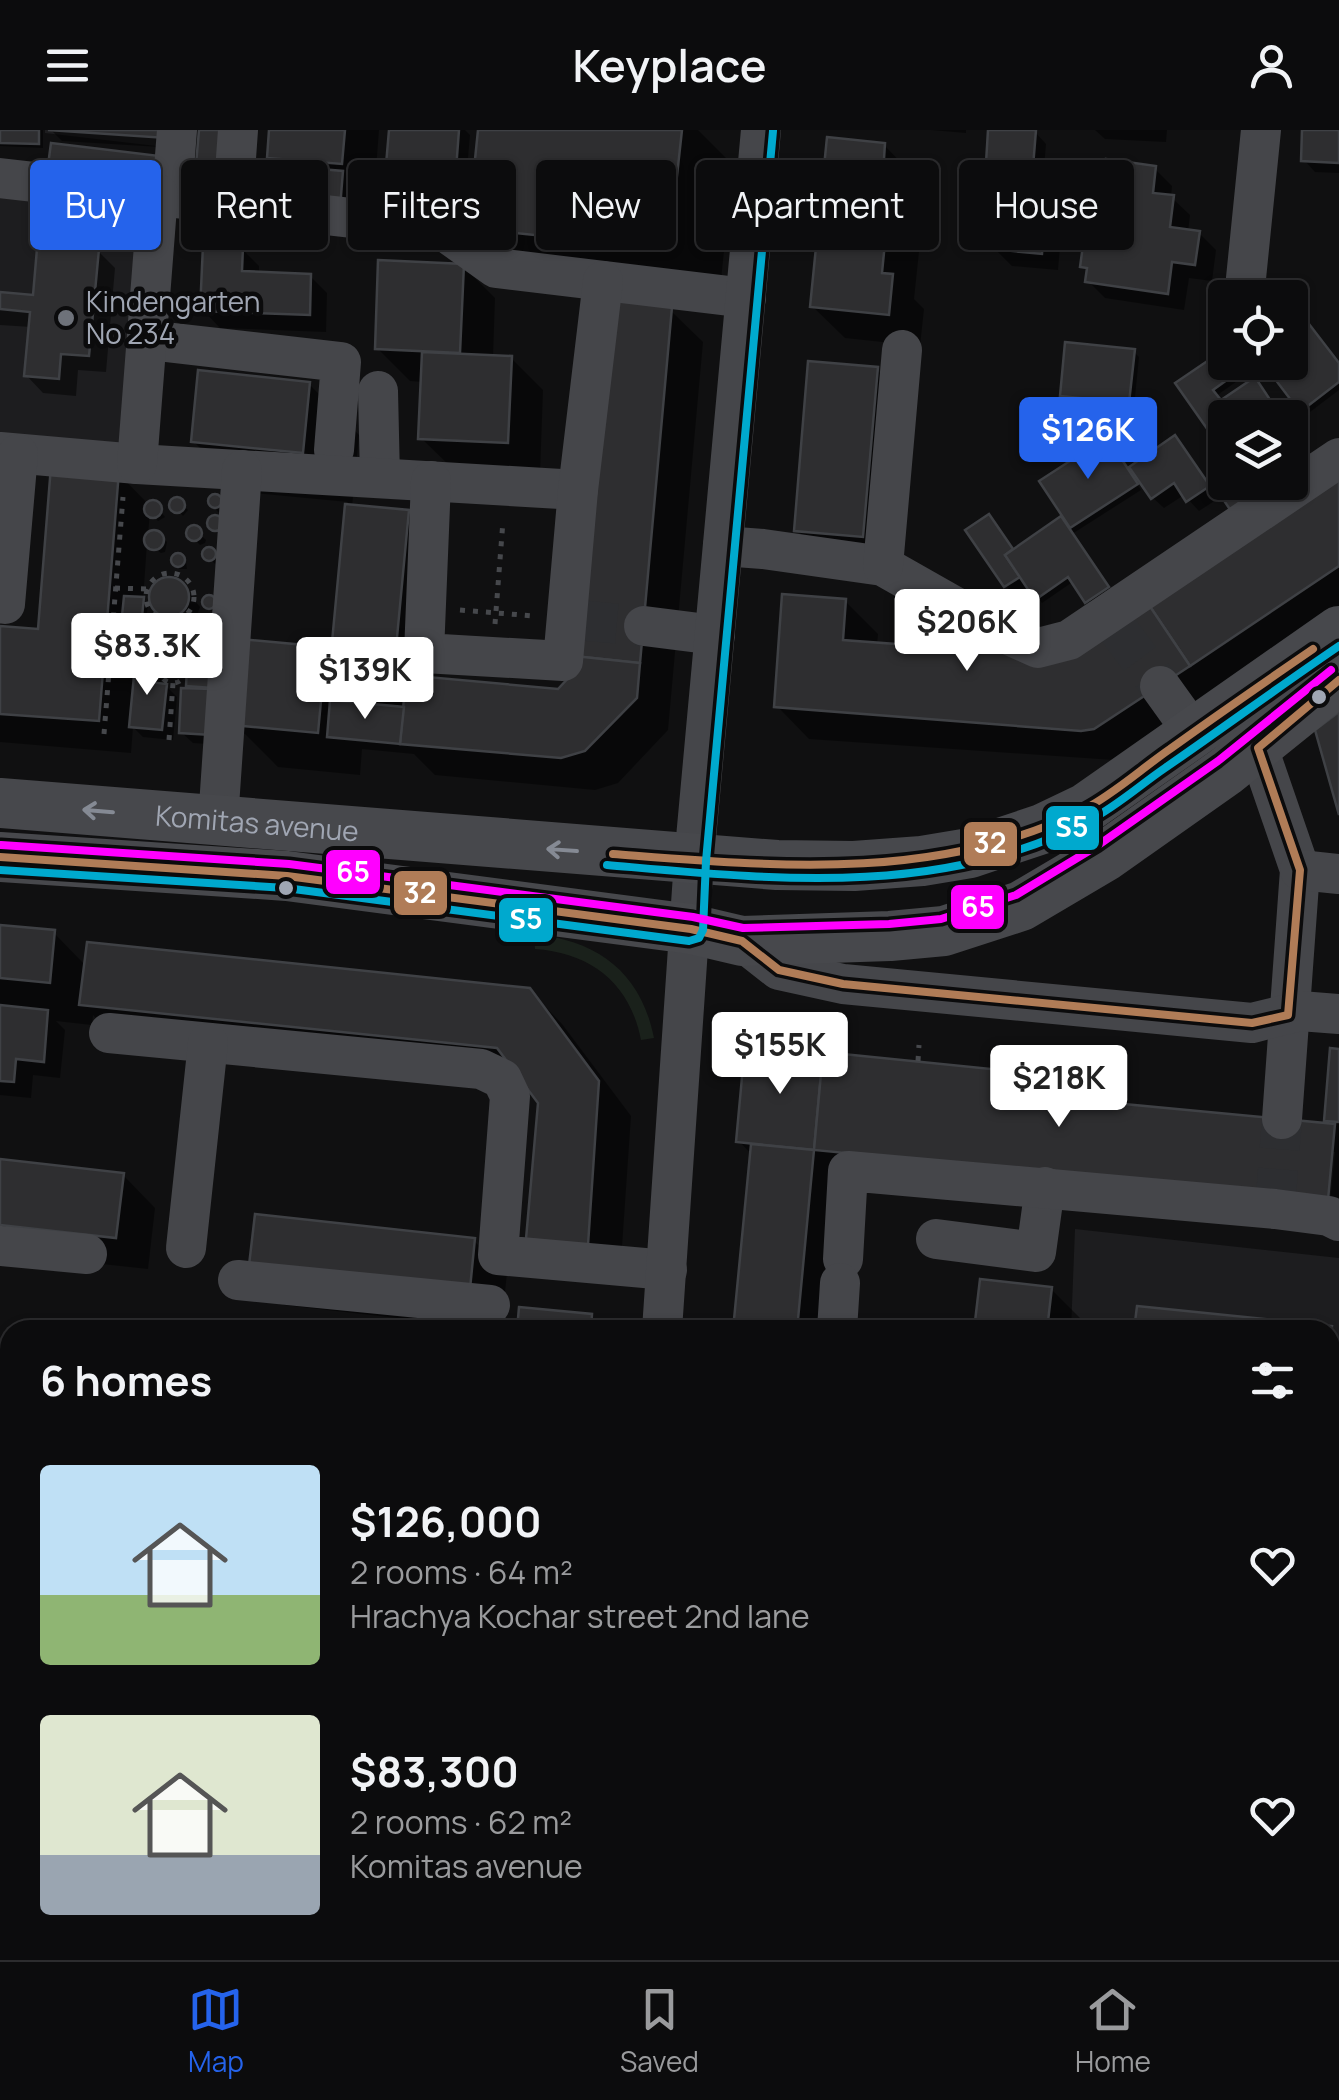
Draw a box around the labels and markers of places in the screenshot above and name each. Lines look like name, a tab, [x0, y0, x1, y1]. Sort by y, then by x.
place label: Kindengarten No 234	[86, 282, 260, 352]
marker: Kindengarten No 234	[55, 307, 77, 329]
pin: $126K	[1018, 397, 1158, 482]
pin: $206K	[897, 589, 1037, 674]
pin: $83.3K	[66, 613, 228, 698]
pin: $139K	[295, 637, 435, 722]
unlabelled marker	[1309, 687, 1329, 707]
unlabelled marker	[276, 878, 296, 898]
pin: $155K	[710, 1012, 850, 1097]
pin: $218K	[989, 1045, 1129, 1130]

